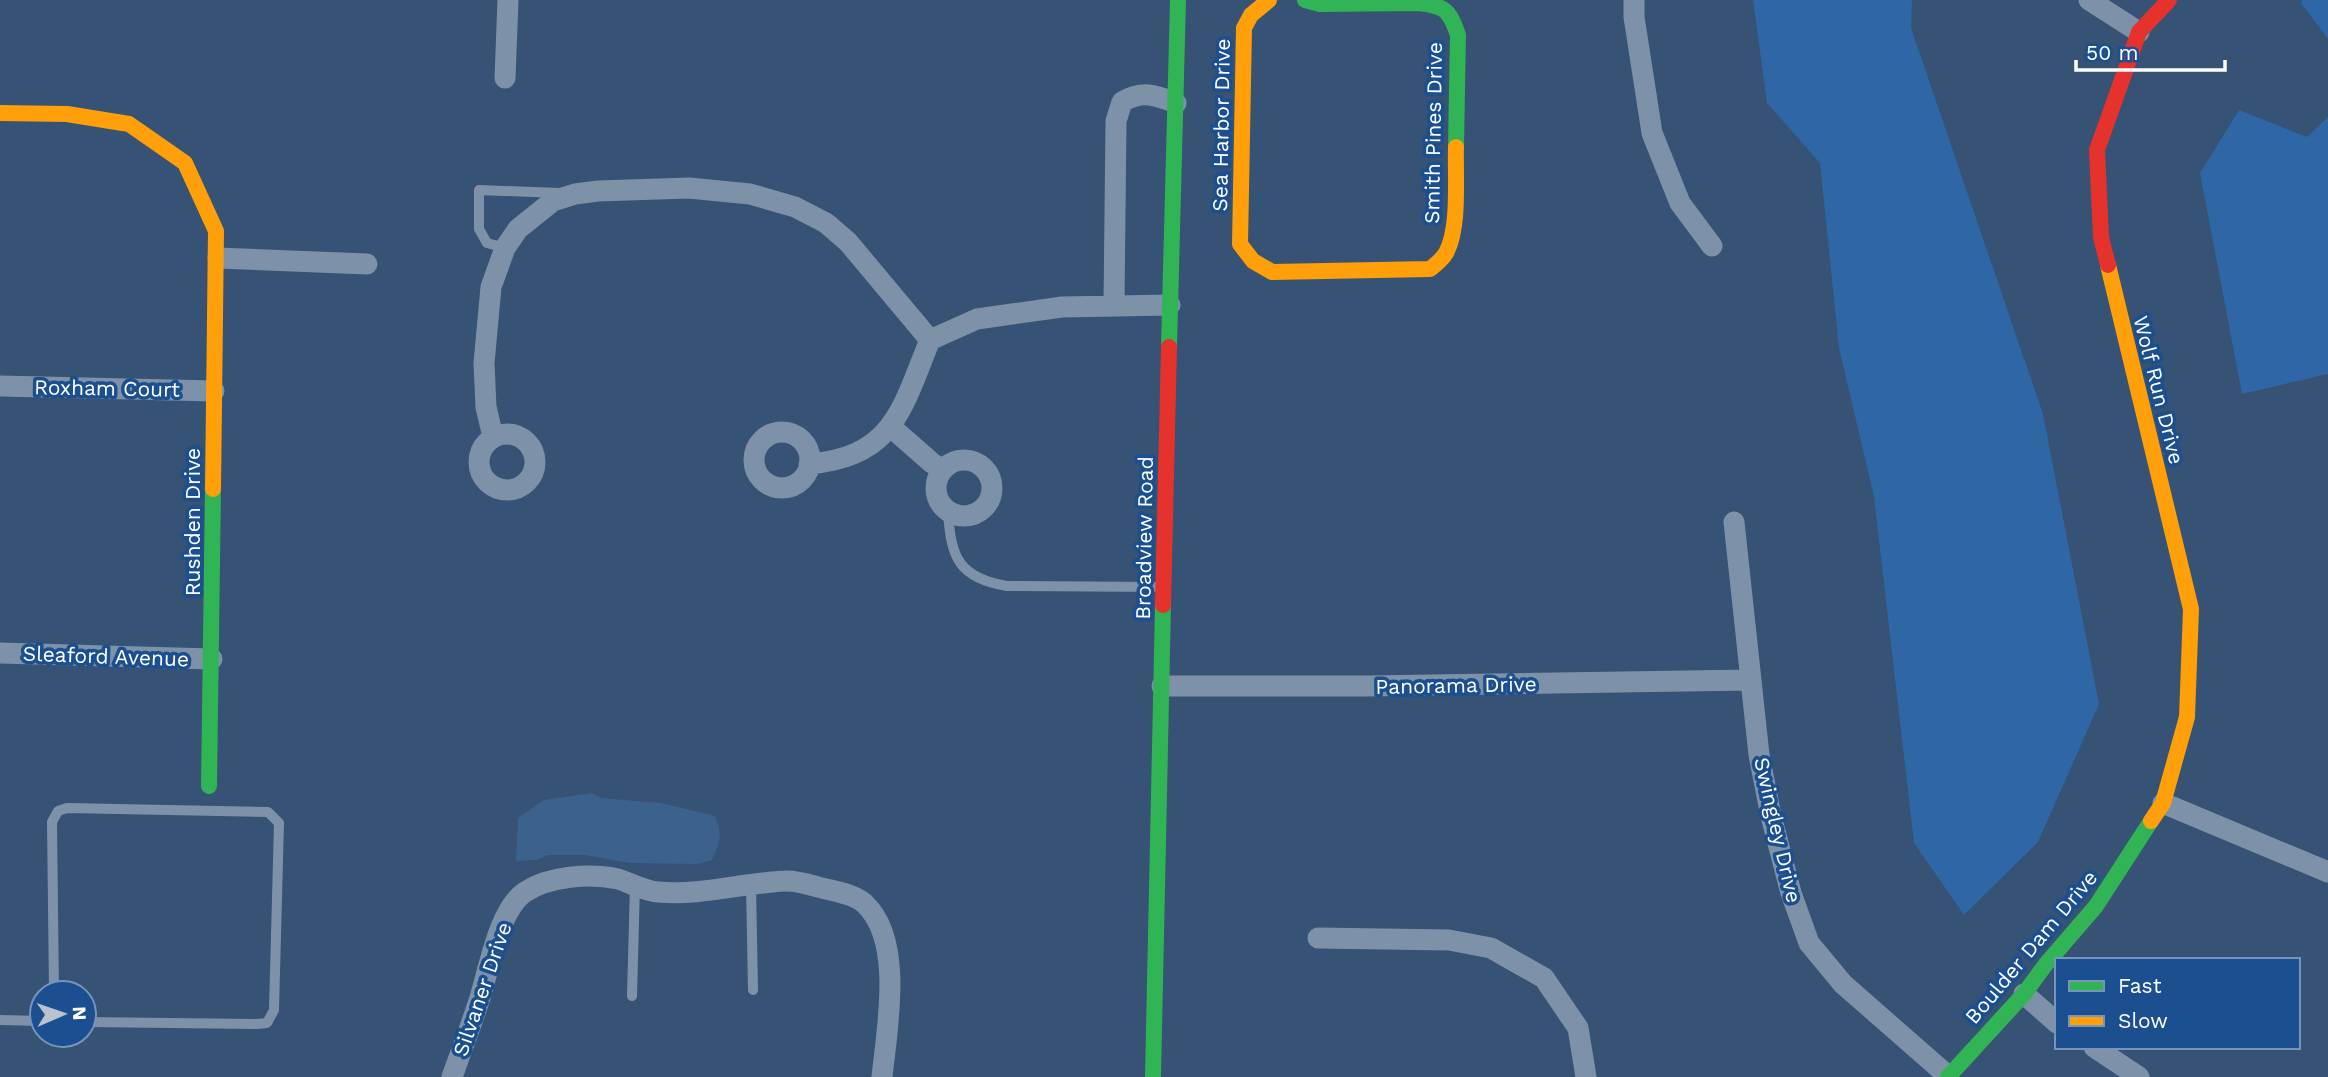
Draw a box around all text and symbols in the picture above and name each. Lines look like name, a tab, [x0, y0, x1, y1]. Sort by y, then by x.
scale bar	[2076, 28, 2225, 72]
street label: Sea Harbor Drive	[1207, 38, 1235, 212]
text: 50 m	[2086, 40, 2138, 65]
street label: Smith Pines Drive	[1419, 42, 1447, 224]
street label: Wolf Run Drive	[2128, 313, 2190, 467]
street label: Roxham Court	[34, 374, 180, 402]
street label: Rushden Drive	[180, 448, 205, 596]
street label: Broadview Road	[1130, 456, 1158, 620]
street label: Sleaford Avenue	[22, 641, 190, 671]
street label: Panorama Drive	[1375, 671, 1537, 699]
street label: Swingley Drive	[1749, 755, 1807, 905]
street label: Boulder Dam Drive	[1960, 865, 2102, 1029]
street label: Silvaner Drive	[447, 919, 517, 1059]
legend	[2055, 958, 2300, 1049]
text: Fast	[2118, 973, 2162, 998]
north arrow	[28, 979, 98, 1049]
text: N	[68, 1006, 91, 1021]
text: Slow	[2118, 1008, 2168, 1033]

